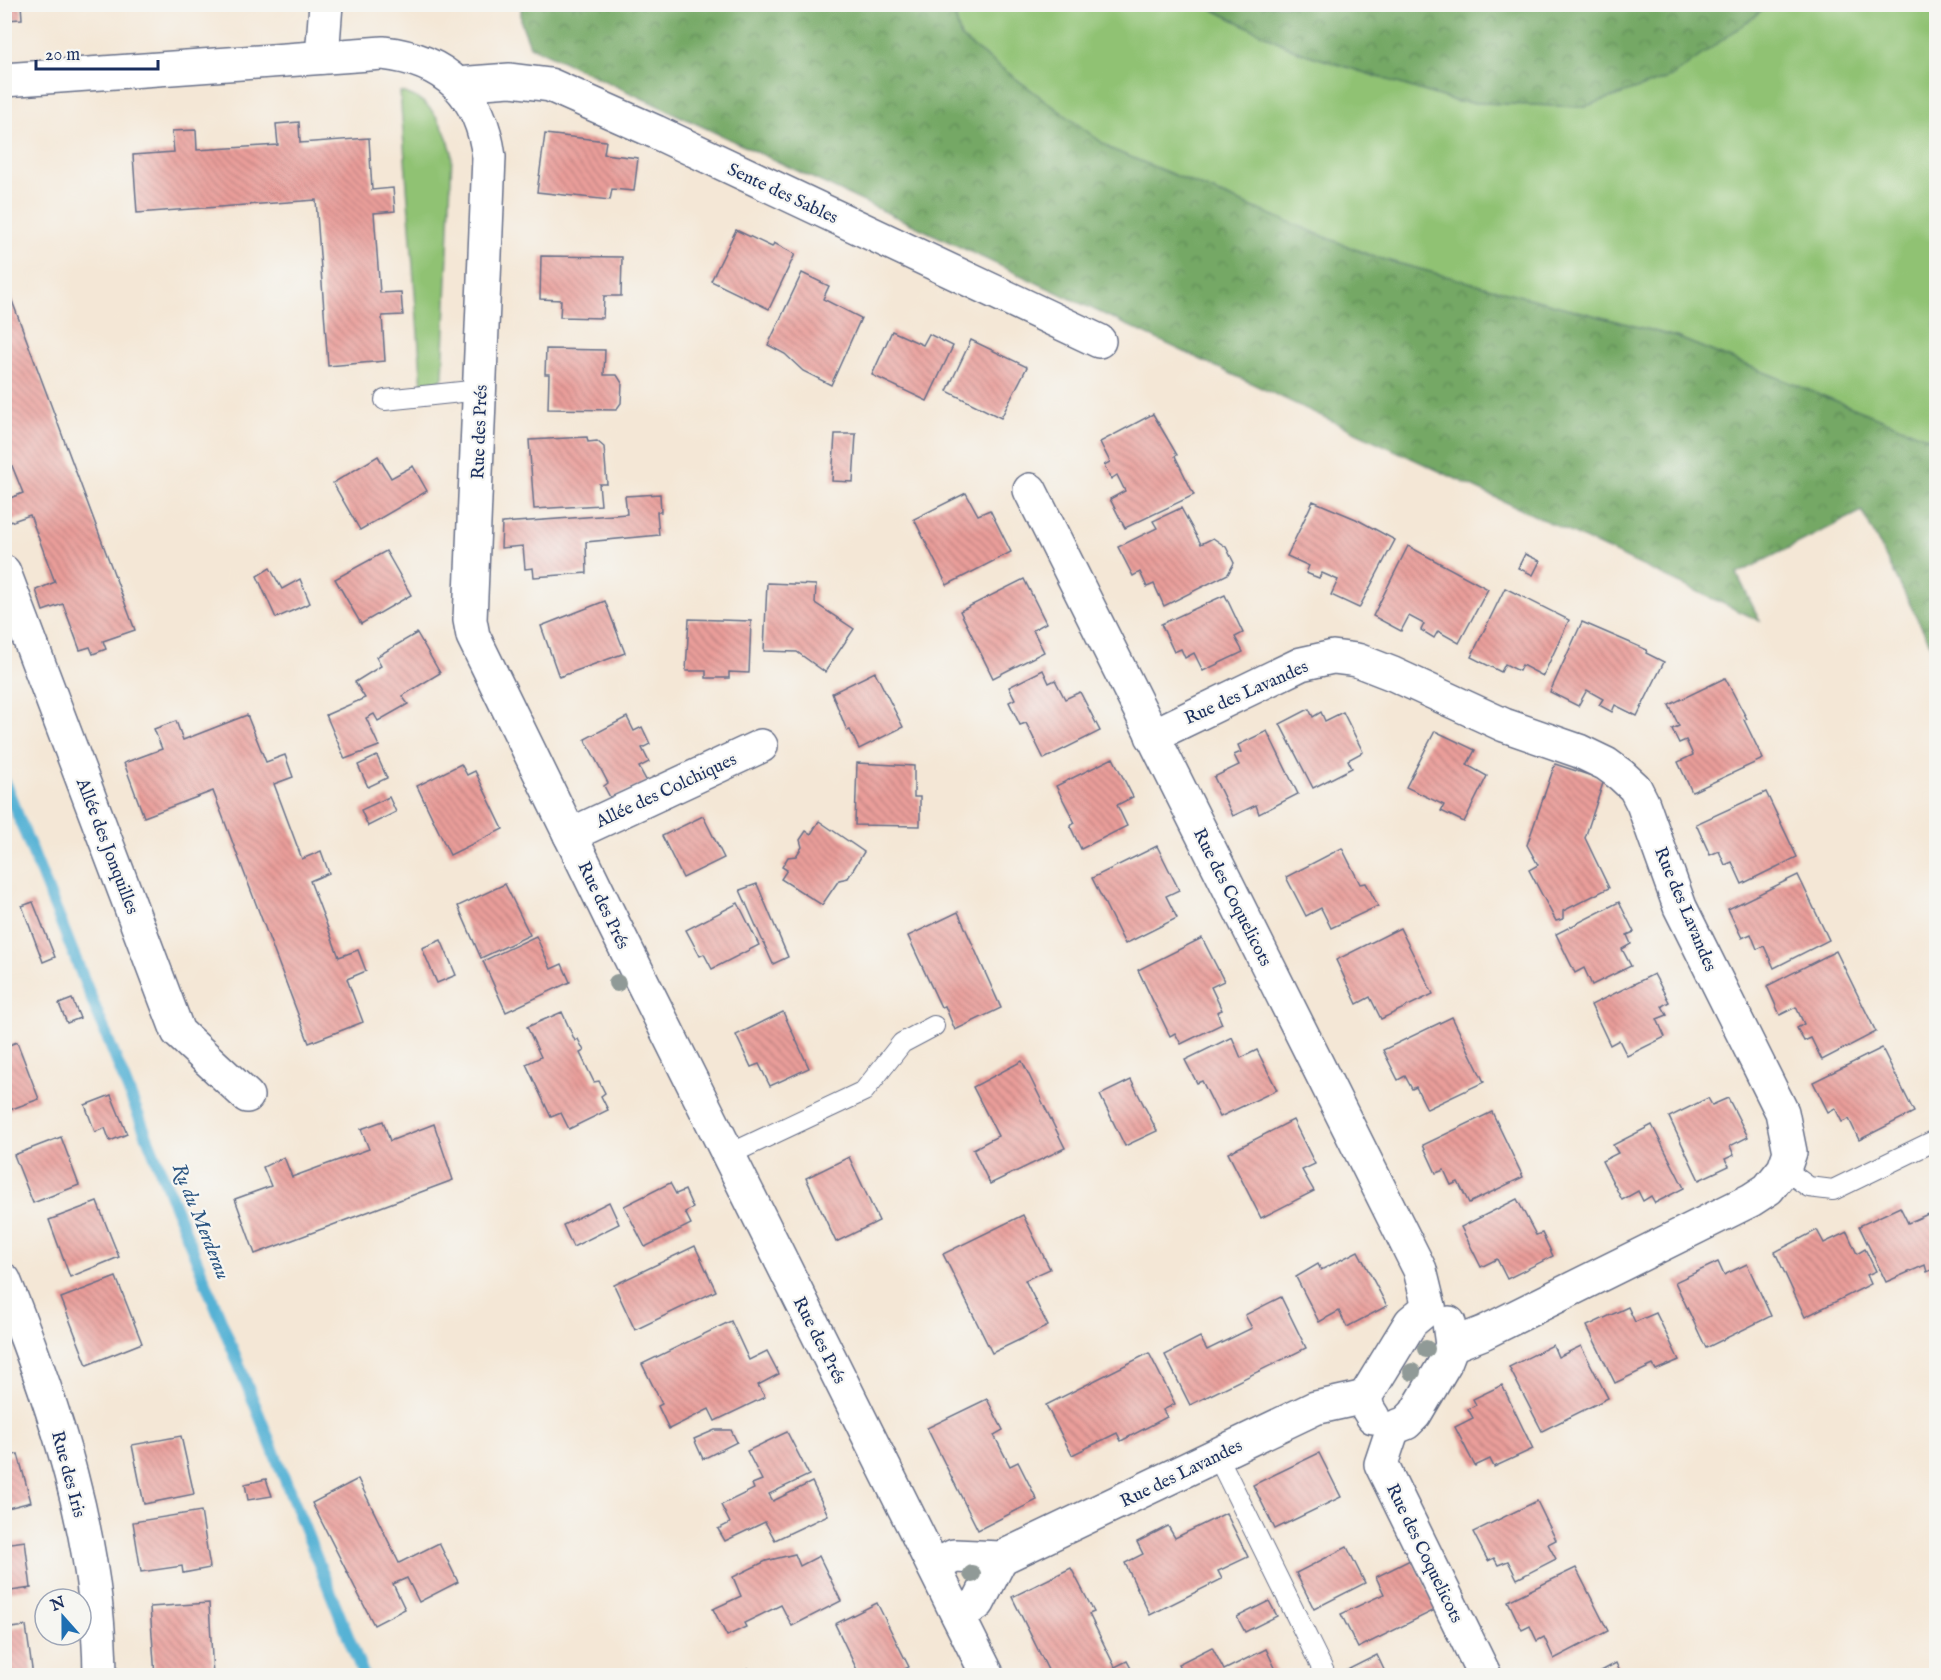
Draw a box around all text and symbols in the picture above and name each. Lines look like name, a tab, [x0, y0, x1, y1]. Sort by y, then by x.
scale bar	[36, 33, 158, 71]
text: 20 m	[45, 44, 80, 67]
street label: Sente des Sables	[723, 159, 841, 230]
street label: Rue des Prés	[467, 384, 494, 480]
street label: Rue des Lavandes	[1181, 656, 1312, 731]
street label: Allée des Colchiques	[592, 749, 741, 834]
street label: Allée des Jonquilles	[70, 774, 143, 918]
street label: Rue des Coquelicots	[1187, 825, 1276, 971]
street label: Rue des Lavandes	[1648, 844, 1721, 975]
street label: Rue des Prés	[572, 858, 634, 953]
water label: Ru du Merderau	[166, 1160, 235, 1283]
street label: Rue des Prés	[787, 1293, 850, 1388]
street label: Rue des Iris	[45, 1429, 90, 1520]
street label: Rue des Lavandes	[1117, 1435, 1247, 1514]
street label: Rue des Coquelicots	[1380, 1480, 1467, 1627]
north arrow	[33, 1587, 93, 1647]
text: N	[47, 1593, 69, 1617]

